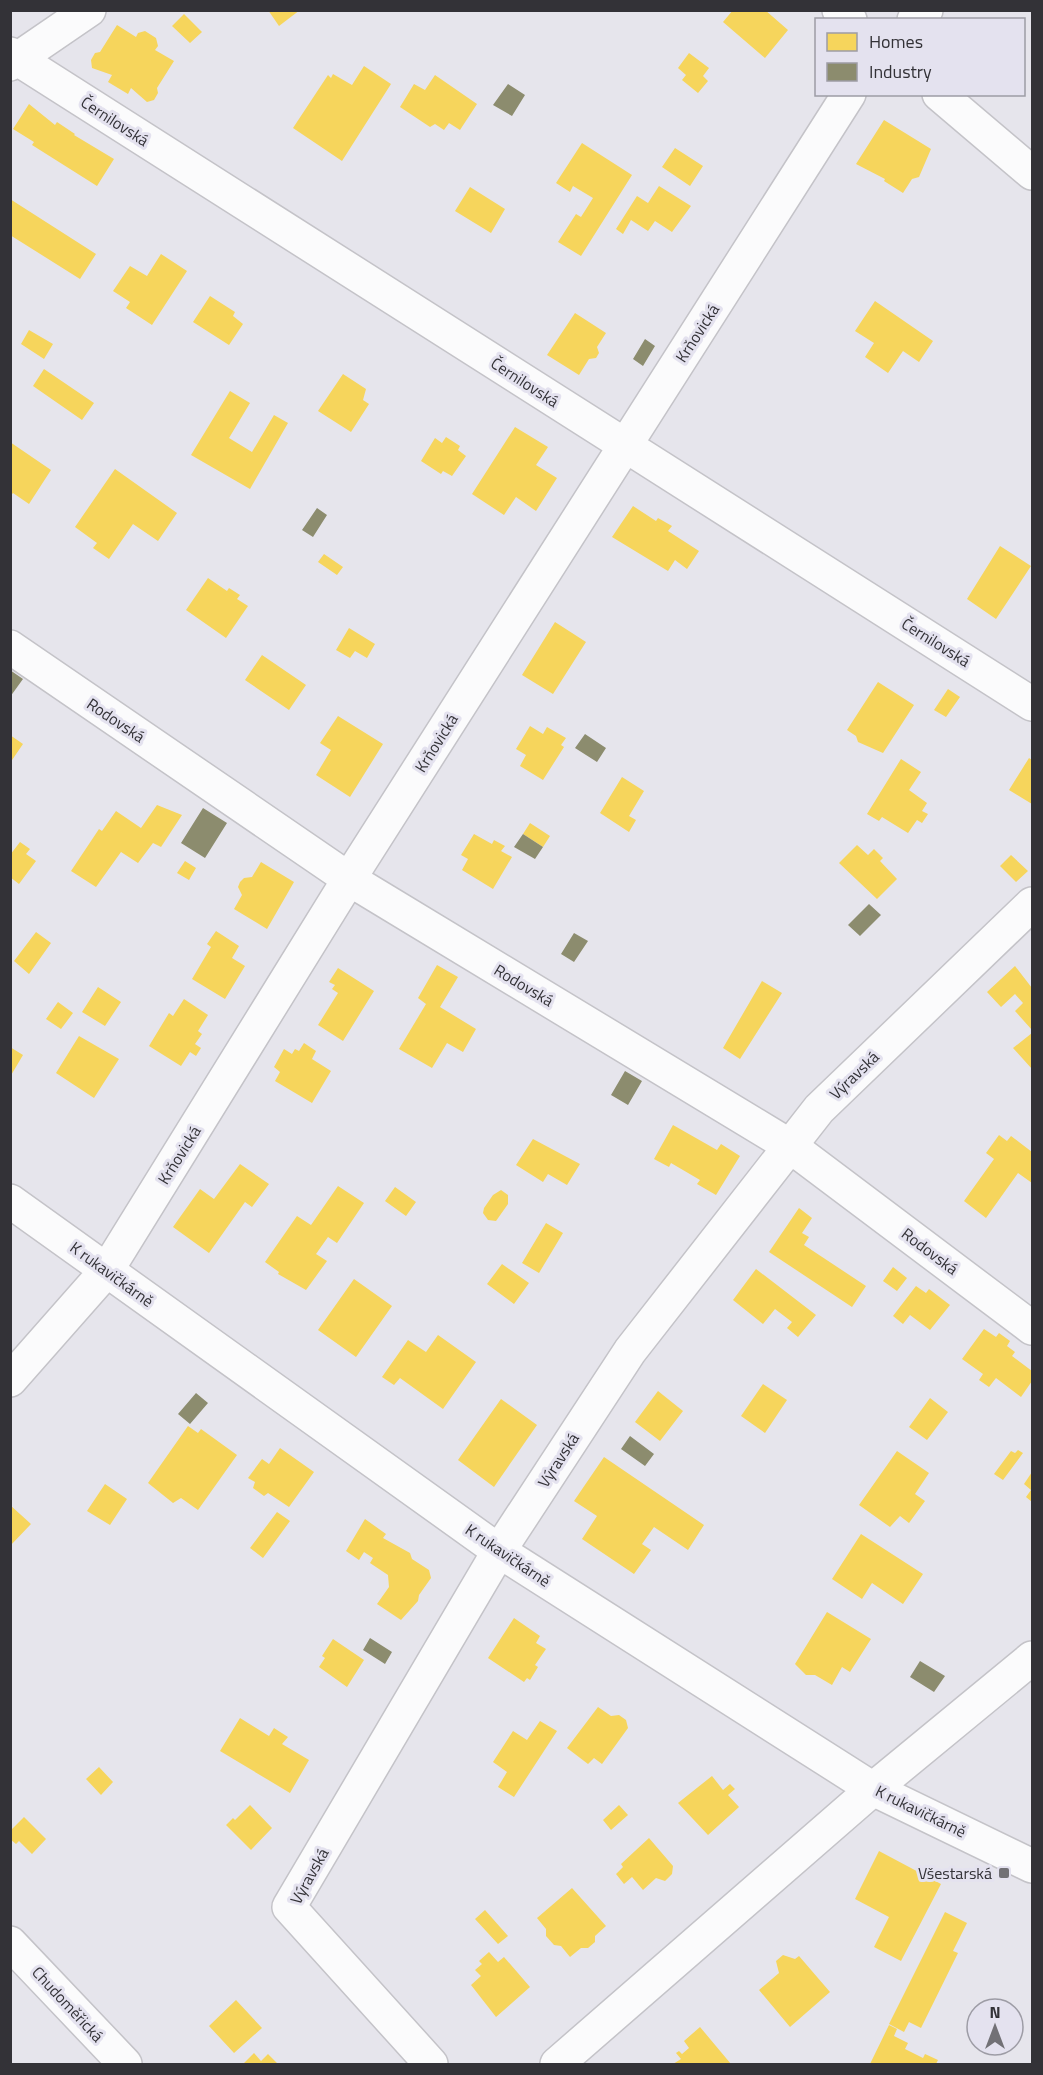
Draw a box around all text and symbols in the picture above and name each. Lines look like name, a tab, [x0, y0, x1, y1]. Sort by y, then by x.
legend	[815, 18, 1025, 96]
text: Homes	[869, 28, 923, 55]
text: Industry	[869, 58, 932, 85]
street label: Černilovská	[76, 90, 154, 152]
street label: Krňovická	[669, 299, 725, 367]
street label: Černilovská	[486, 351, 564, 413]
street label: Černilovská	[897, 611, 975, 673]
street label: Rodovská	[82, 692, 150, 748]
street label: Krňovická	[409, 709, 463, 777]
street label: Rodovská	[490, 958, 558, 1012]
street label: Výravská	[824, 1045, 884, 1105]
street label: Krňovická	[152, 1121, 206, 1189]
street label: Rodovská	[897, 1222, 963, 1280]
street label: K rukavičkárně	[65, 1235, 159, 1313]
street label: Výravská	[531, 1428, 585, 1492]
street label: K rukavičkárně	[461, 1518, 555, 1592]
street label: K rukavičkárně	[872, 1779, 970, 1843]
street label: Výravská	[284, 1843, 334, 1909]
place label: Všestarská	[918, 1861, 992, 1885]
marker: Všestarská	[997, 1866, 1011, 1880]
street label: Chudoměřická	[27, 1961, 109, 2047]
north arrow	[965, 1997, 1025, 2057]
text: N	[989, 2000, 1001, 2024]

